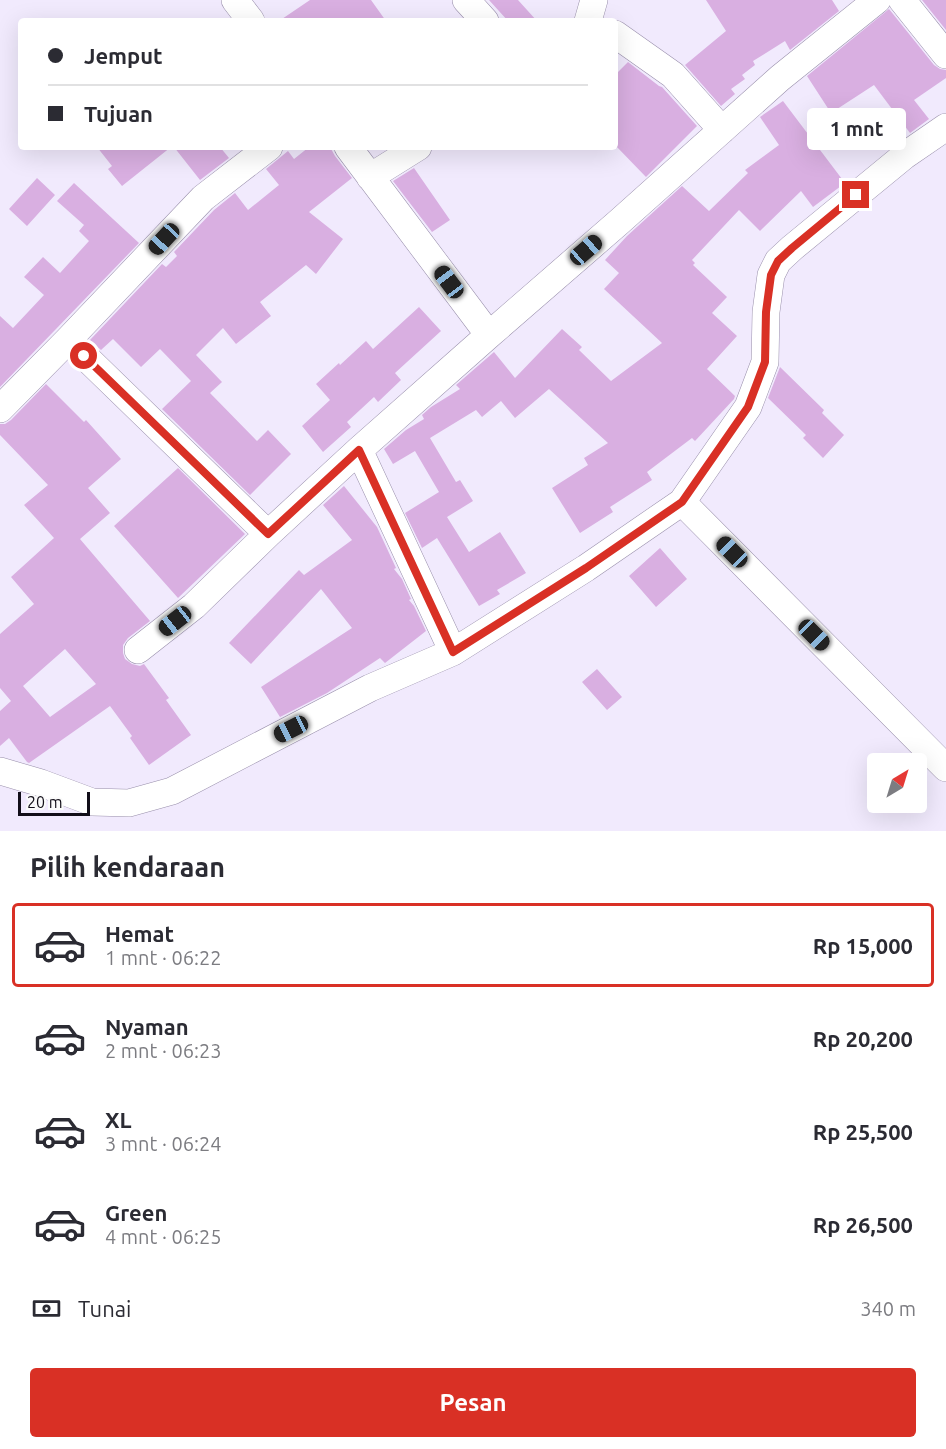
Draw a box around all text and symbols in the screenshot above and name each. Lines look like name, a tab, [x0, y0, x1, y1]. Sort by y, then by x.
text: Jemput	[84, 43, 163, 68]
text: Tujuan	[84, 101, 153, 126]
callout: 1 mnt	[806, 108, 906, 150]
text: 1 mnt	[830, 117, 883, 140]
route end	[842, 181, 869, 208]
car	[145, 220, 183, 258]
car	[567, 231, 605, 269]
car	[431, 262, 467, 302]
route start	[70, 342, 97, 369]
car	[713, 533, 751, 571]
car	[155, 603, 195, 639]
car	[795, 616, 833, 654]
car	[271, 713, 311, 745]
north arrow	[867, 753, 927, 813]
map controls	[867, 753, 927, 813]
scale bar	[18, 789, 90, 816]
text: 20 m	[27, 793, 63, 811]
text: Pilih kendaraan	[30, 852, 225, 882]
icon: car	[33, 918, 87, 972]
text: Hemat	[105, 921, 174, 946]
text: Rp 15,000	[813, 933, 913, 958]
text: 1 mnt · 06:22	[105, 946, 222, 969]
icon: car	[33, 1011, 87, 1065]
text: Nyaman	[105, 1014, 189, 1039]
text: Rp 20,200	[813, 1026, 913, 1051]
text: 2 mnt · 06:23	[105, 1039, 222, 1062]
icon: car	[33, 1104, 87, 1158]
text: XL	[105, 1107, 132, 1132]
text: Rp 25,500	[813, 1119, 913, 1144]
text: 3 mnt · 06:24	[105, 1132, 222, 1155]
icon: car	[33, 1197, 87, 1251]
text: Green	[105, 1200, 167, 1225]
text: Rp 26,500	[813, 1212, 913, 1237]
text: 4 mnt · 06:25	[105, 1225, 222, 1248]
icon: cash	[30, 1292, 63, 1325]
text: Tunai	[78, 1296, 131, 1321]
text: 340 m	[860, 1297, 916, 1320]
button: Pesan	[30, 1368, 916, 1437]

